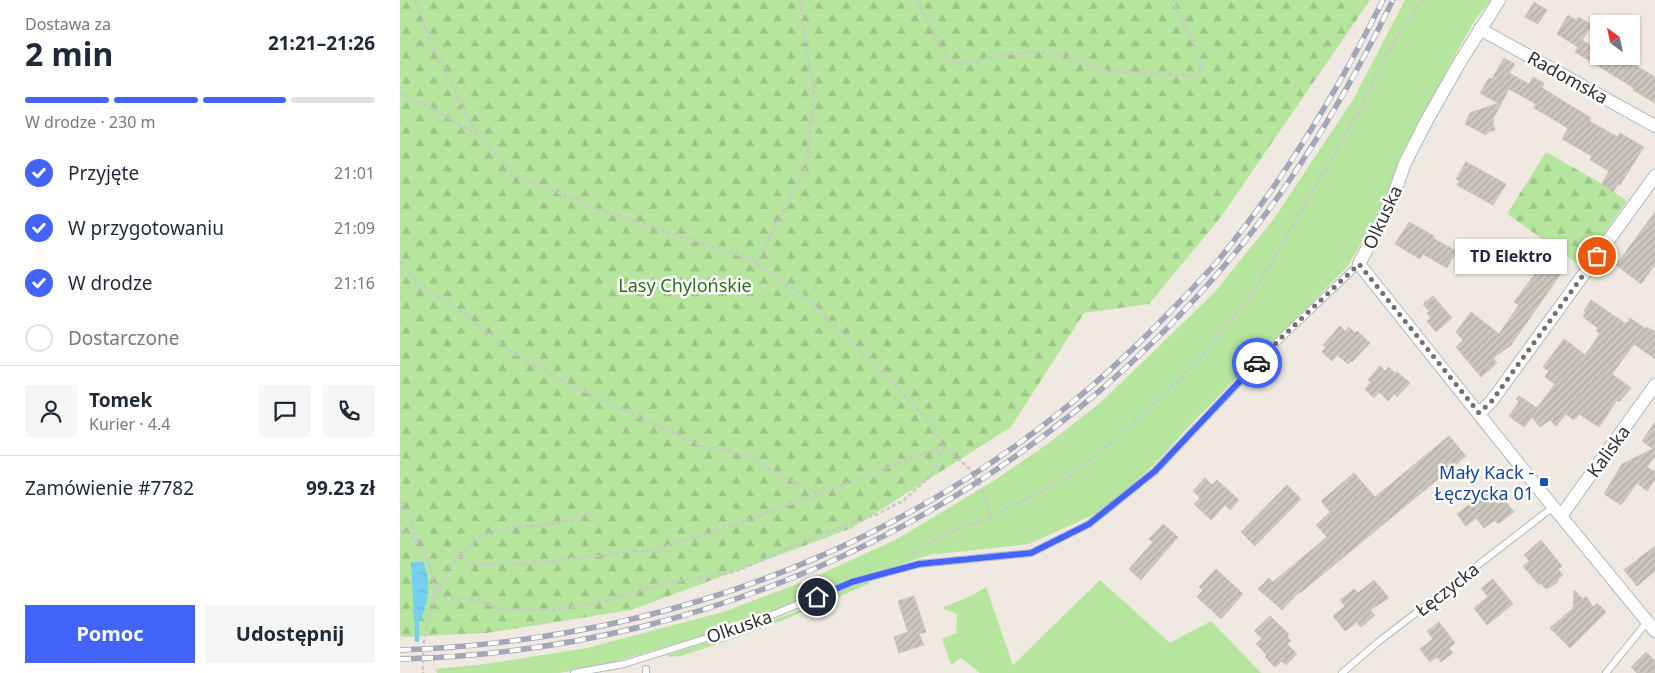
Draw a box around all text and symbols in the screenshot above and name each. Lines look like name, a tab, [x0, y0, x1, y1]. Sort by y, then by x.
text: Dostawa za	[25, 13, 111, 35]
north arrow	[1590, 15, 1640, 65]
map controls	[1590, 15, 1640, 65]
text: 21:21–21:26	[268, 30, 375, 56]
text: 2 min	[25, 32, 113, 75]
street label: Radomska	[1524, 45, 1612, 109]
text: W drodze · 230 m	[25, 111, 155, 133]
icon: check	[25, 159, 53, 187]
text: Przyjęte	[68, 160, 139, 186]
text: 21:01	[334, 162, 375, 184]
street label: Olkuska	[1357, 181, 1407, 253]
icon: check	[25, 214, 53, 242]
text: W przygotowaniu	[68, 215, 224, 241]
text: 21:09	[334, 217, 375, 239]
pin	[1576, 235, 1618, 277]
callout: TD Elektro	[1454, 238, 1567, 274]
icon: bag	[1583, 242, 1611, 270]
text: TD Elektro	[1470, 245, 1552, 267]
icon: check	[25, 269, 53, 297]
text: W drodze	[68, 270, 153, 296]
text: 21:16	[334, 272, 375, 294]
park label: Lasy Chylońskie	[618, 273, 752, 297]
text: Dostarczone	[68, 325, 179, 351]
courier	[1232, 338, 1282, 388]
icon: car	[1243, 349, 1271, 377]
button: person	[25, 385, 77, 437]
button: chat	[259, 385, 311, 437]
button: phone	[323, 385, 375, 437]
text: Tomek	[89, 387, 152, 413]
text: Kurier · 4.4	[89, 413, 170, 435]
street label: Kaliska	[1581, 420, 1635, 482]
place label: Mały Kack - Łęczycka 01	[1435, 460, 1534, 505]
text: Zamówienie #7782	[25, 475, 194, 501]
text: 99.23 zł	[306, 475, 375, 501]
marker: Mały Kack - Łęczycka 01	[1538, 476, 1550, 488]
street label: Łęczycka	[1410, 557, 1484, 621]
pin	[796, 576, 838, 618]
icon: home	[803, 583, 831, 611]
street label: Olkuska	[703, 604, 775, 648]
button: Pomoc	[25, 605, 195, 663]
button: Udostępnij	[205, 605, 375, 663]

